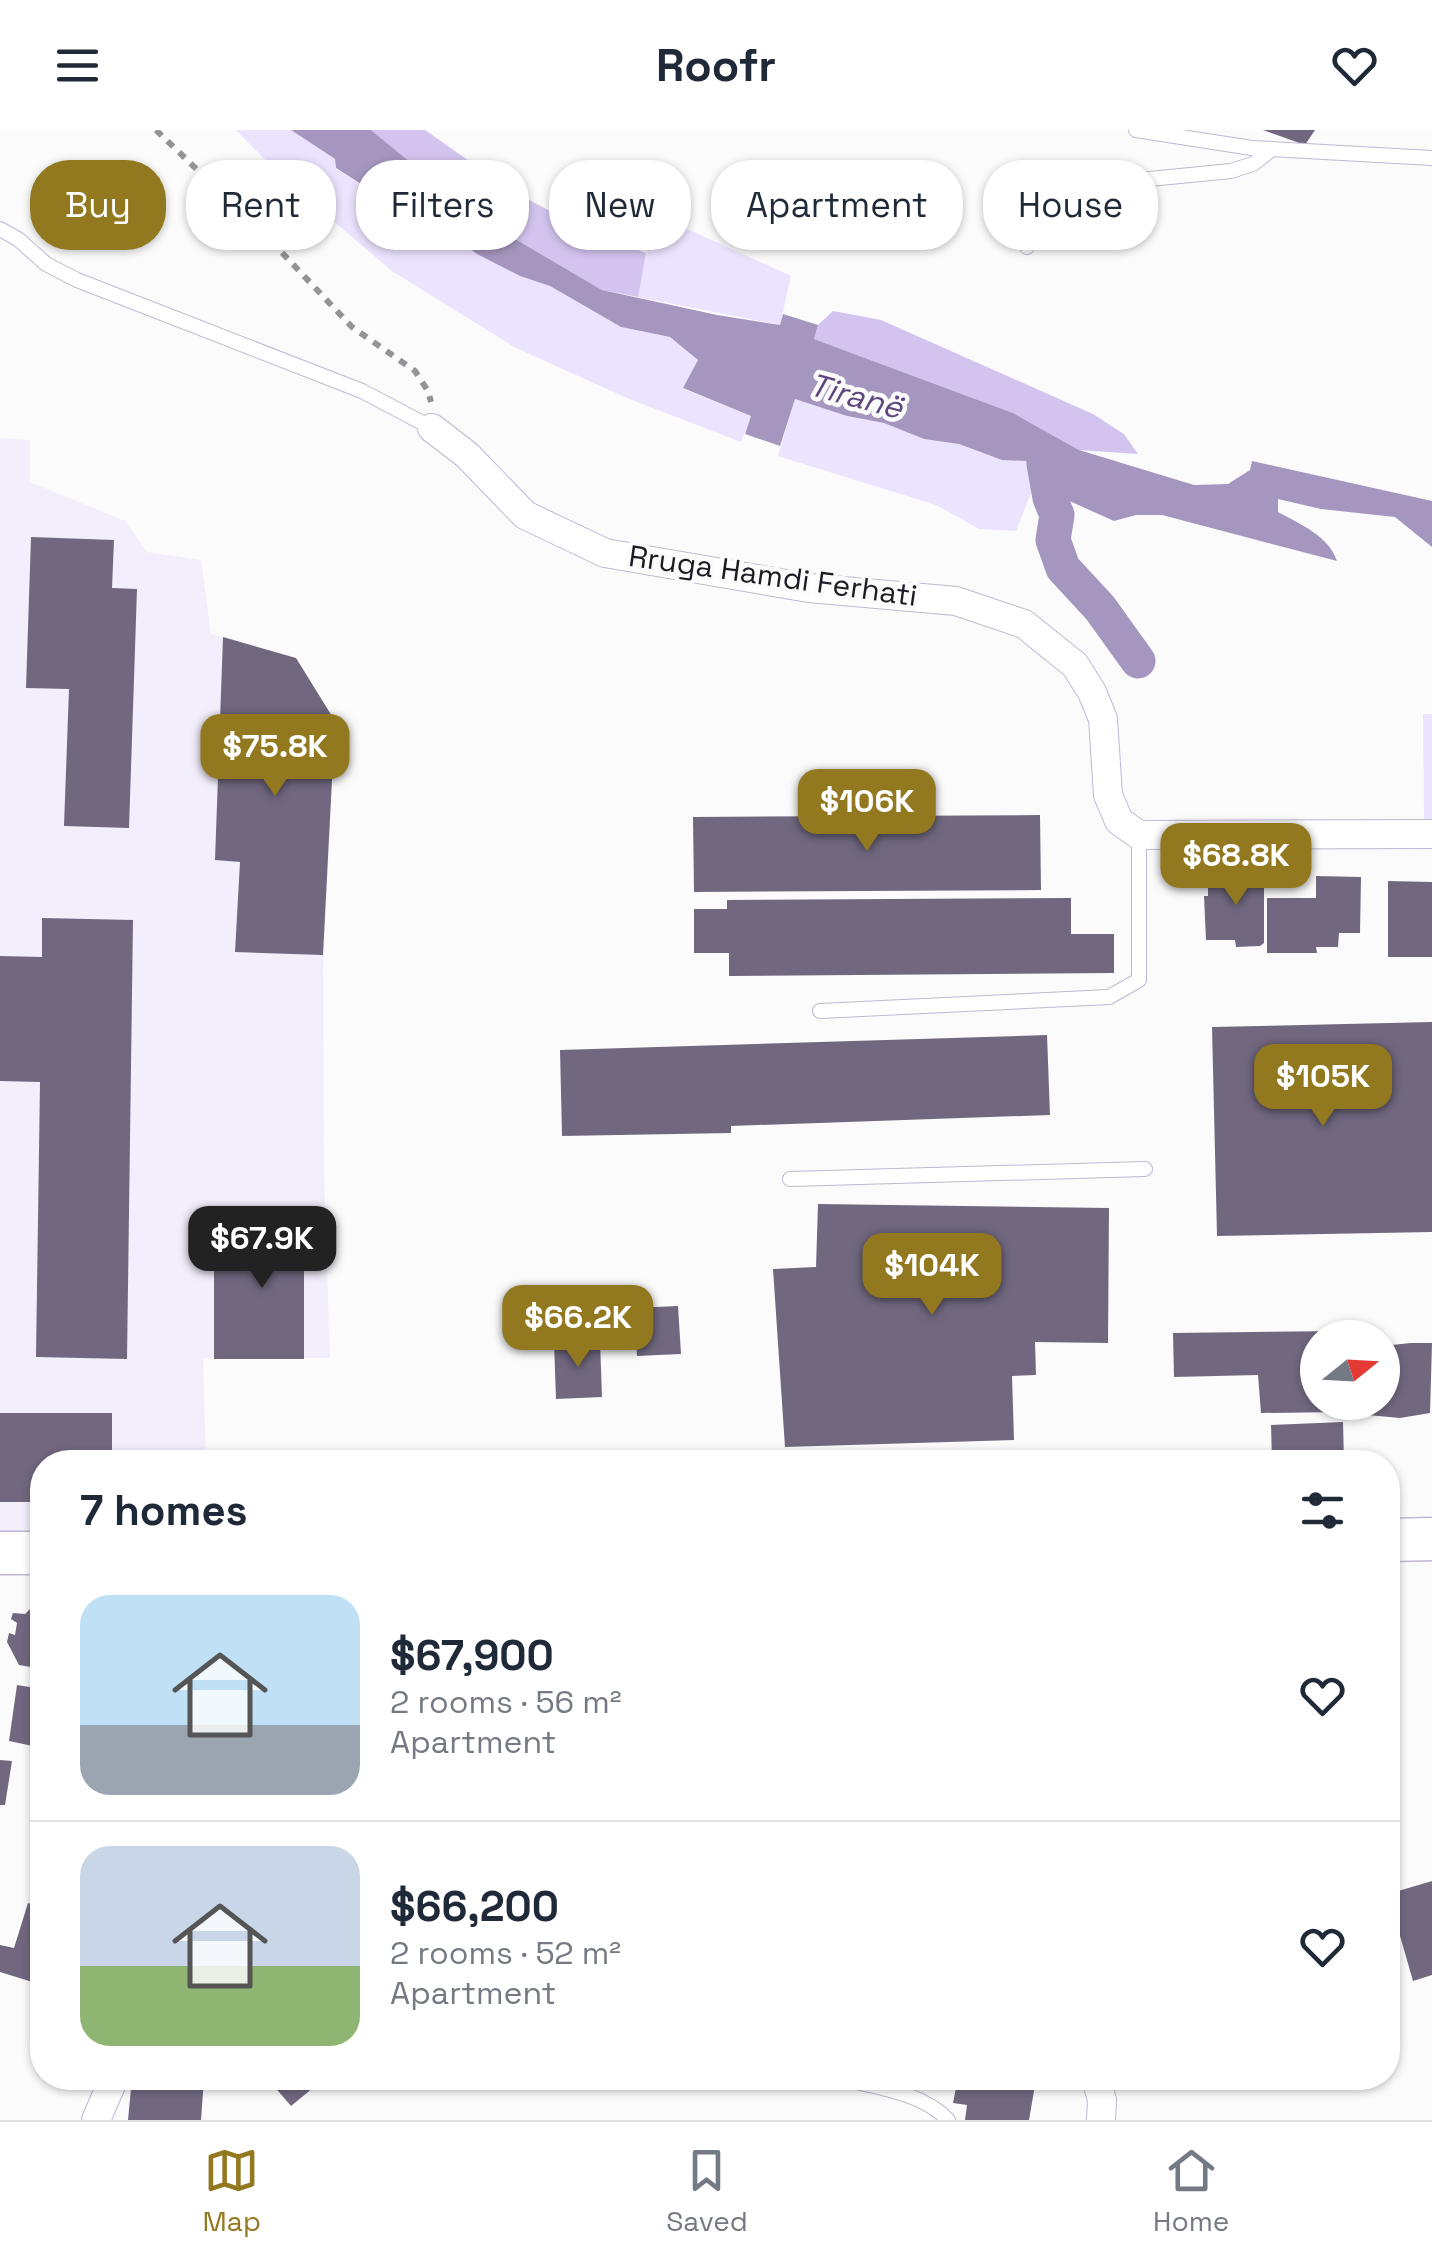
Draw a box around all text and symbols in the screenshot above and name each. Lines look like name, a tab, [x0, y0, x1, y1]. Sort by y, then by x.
text: Roofr	[656, 37, 776, 94]
icon: menu	[50, 38, 105, 93]
icon: heart	[1327, 38, 1382, 93]
chip: Buy	[30, 160, 166, 250]
chip: Rent	[186, 160, 336, 250]
chip: Filters	[356, 160, 529, 250]
chip: New	[549, 160, 691, 250]
chip: Apartment	[711, 160, 963, 250]
chip: House	[983, 160, 1158, 250]
water label: Tiranë	[805, 364, 908, 428]
street label: Rruga Hamdi Ferhati	[626, 536, 920, 615]
pin: $75.8K	[194, 714, 356, 799]
text: $75.8K	[222, 726, 328, 766]
pin: $106K	[797, 769, 937, 854]
text: $106K	[820, 781, 914, 821]
pin: $68.8K	[1155, 823, 1317, 908]
text: $68.8K	[1182, 835, 1290, 875]
pin: $105K	[1253, 1044, 1393, 1129]
text: $105K	[1276, 1056, 1370, 1096]
pin: $67.9K	[181, 1206, 343, 1291]
text: $67.9K	[210, 1218, 314, 1258]
pin: $104K	[862, 1233, 1002, 1318]
text: $104K	[885, 1245, 979, 1285]
pin: $66.2K	[497, 1285, 659, 1370]
text: $66.2K	[524, 1297, 632, 1337]
north arrow	[1300, 1320, 1400, 1420]
map controls	[1300, 1320, 1400, 1420]
icon: filters	[1295, 1483, 1350, 1538]
text: 7 homes	[80, 1484, 248, 1537]
text: $67,900	[390, 1629, 554, 1682]
icon: home	[160, 1635, 280, 1755]
icon: heart	[1295, 1668, 1350, 1723]
text: 2 rooms · 56 m²	[390, 1682, 622, 1722]
text: Apartment	[390, 1722, 556, 1762]
text: $66,200	[390, 1880, 559, 1933]
icon: home	[160, 1886, 280, 2006]
icon: heart	[1295, 1919, 1350, 1974]
text: 2 rooms · 52 m²	[390, 1933, 621, 1973]
text: Apartment	[390, 1973, 556, 2013]
tab: Map	[203, 2143, 261, 2239]
tab: Saved	[666, 2143, 748, 2239]
tab: Home	[1153, 2143, 1229, 2239]

